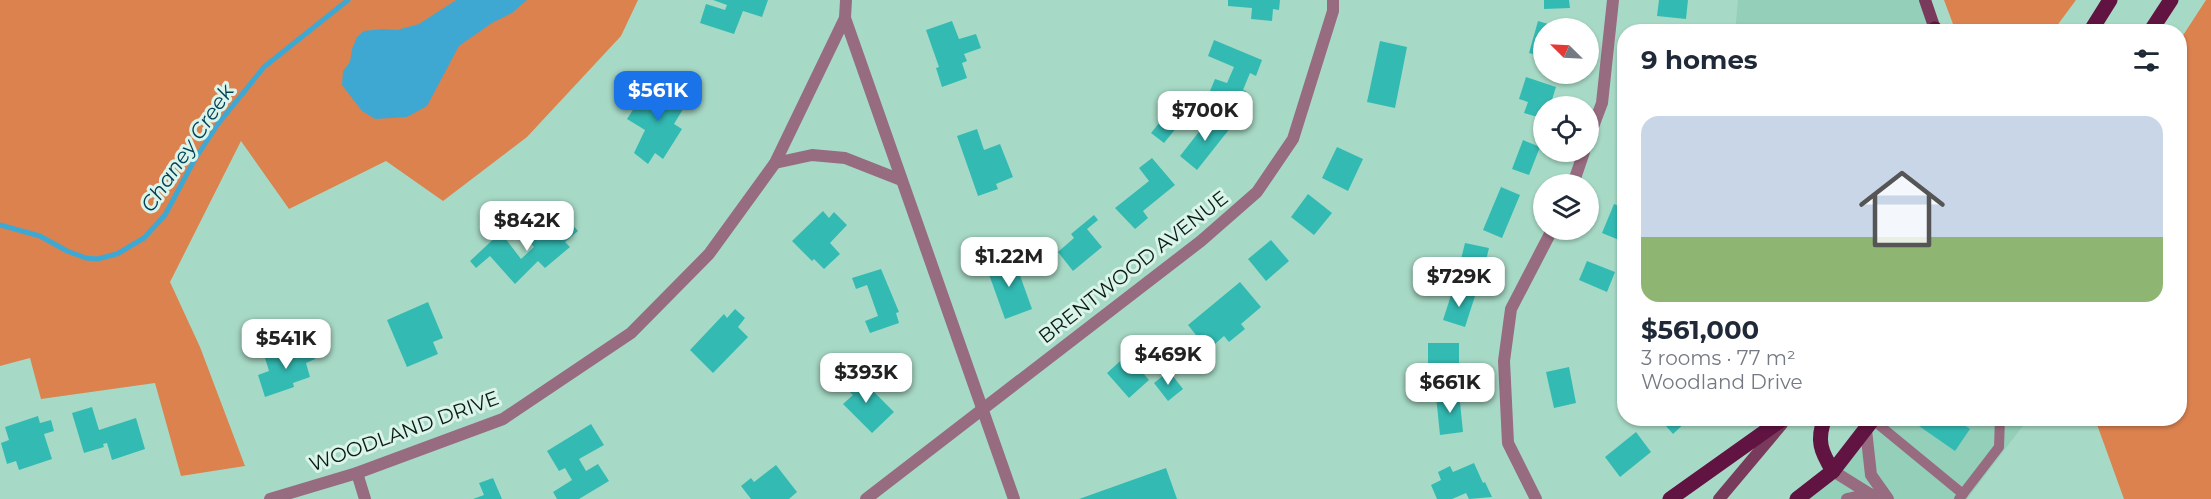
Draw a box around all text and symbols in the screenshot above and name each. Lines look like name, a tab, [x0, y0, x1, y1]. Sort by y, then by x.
north arrow	[1533, 18, 1599, 84]
map controls	[1533, 18, 1599, 240]
text: 9 homes	[1641, 44, 1758, 76]
icon: filters	[2130, 44, 2163, 77]
pin: $561K	[616, 71, 700, 122]
water label: Chaney Creek	[135, 78, 240, 216]
text: $561K	[628, 78, 688, 102]
pin: $700K	[1163, 91, 1247, 142]
button: locate	[1533, 96, 1599, 162]
text: $700K	[1172, 98, 1238, 122]
icon: home	[1848, 155, 1956, 263]
button: layers	[1533, 174, 1599, 240]
street label: BRENTWOOD AVENUE	[1033, 186, 1233, 348]
pin: $842K	[485, 201, 569, 252]
text: $842K	[494, 208, 560, 232]
pin: $1.22M	[960, 237, 1058, 288]
text: $1.22M	[975, 244, 1043, 268]
pin: $729K	[1417, 257, 1501, 308]
text: $729K	[1427, 264, 1491, 288]
text: $561,000	[1641, 314, 1759, 346]
pin: $541K	[244, 319, 328, 370]
text: $541K	[256, 326, 316, 350]
pin: $469K	[1126, 335, 1210, 386]
text: $469K	[1134, 342, 1202, 366]
text: 3 rooms · 77 m²	[1641, 346, 1796, 370]
pin: $393K	[824, 353, 908, 404]
text: $393K	[834, 360, 898, 384]
pin: $661K	[1408, 363, 1492, 414]
text: $661K	[1420, 370, 1480, 394]
text: Woodland Drive	[1641, 370, 1803, 394]
street label: WOODLAND DRIVE	[306, 386, 502, 476]

